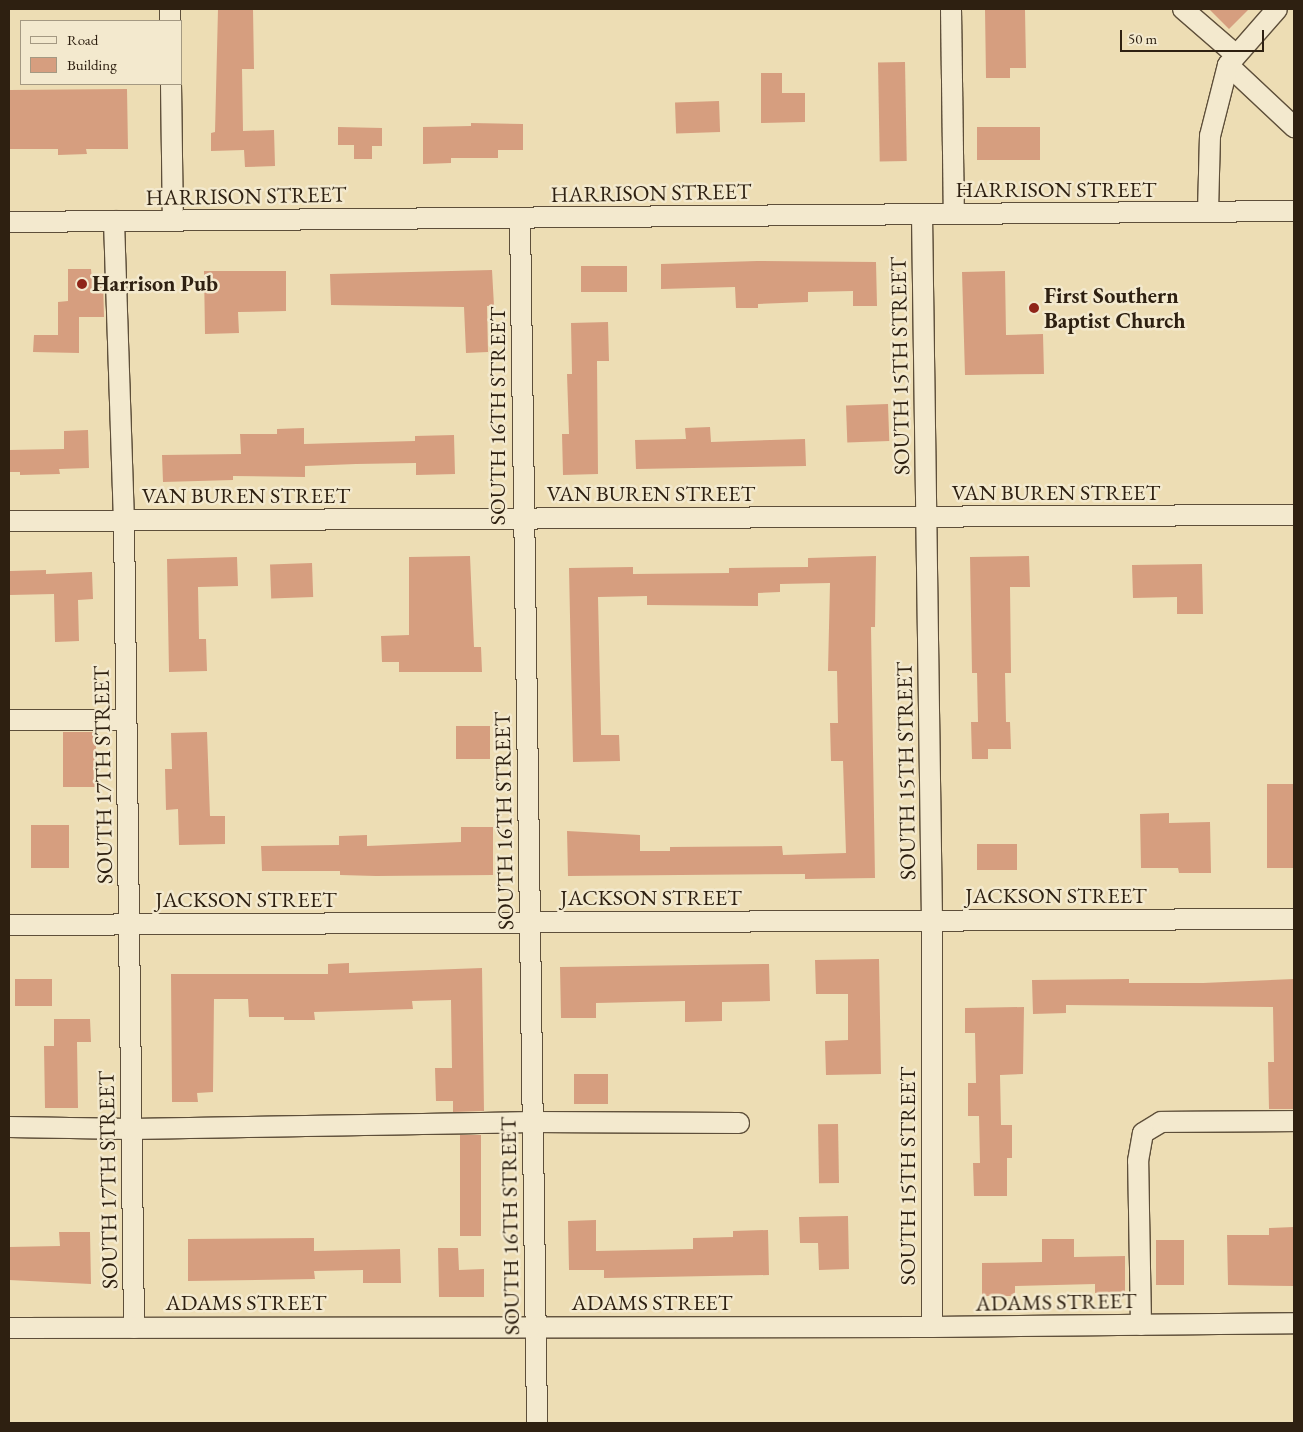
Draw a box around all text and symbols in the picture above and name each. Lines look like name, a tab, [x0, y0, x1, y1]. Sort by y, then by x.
legend	[20, 20, 182, 85]
scale bar	[1123, 20, 1267, 52]
text: 50 m	[1128, 29, 1157, 48]
text: Road	[67, 30, 98, 49]
text: Building	[67, 55, 117, 74]
street label: HARRISON STREET	[956, 177, 1156, 203]
street label: HARRISON STREET	[550, 178, 752, 208]
street label: HARRISON STREET	[145, 181, 347, 211]
street label: SOUTH 15TH STREET	[885, 257, 915, 475]
place label: Harrison Pub	[92, 271, 218, 297]
marker: Harrison Pub	[76, 278, 88, 290]
place label: First Southern Baptist Church	[1044, 282, 1185, 334]
marker: First Southern Baptist Church	[1028, 302, 1040, 314]
street label: SOUTH 16TH STREET	[485, 307, 511, 525]
street label: VAN BUREN STREET	[952, 480, 1160, 506]
street label: VAN BUREN STREET	[547, 481, 755, 507]
street label: VAN BUREN STREET	[142, 483, 350, 509]
street label: SOUTH 15TH STREET	[891, 662, 921, 880]
street label: SOUTH 17TH STREET	[88, 666, 118, 884]
street label: SOUTH 16TH STREET	[489, 712, 519, 930]
street label: JACKSON STREET	[965, 883, 1147, 909]
street label: JACKSON STREET	[560, 885, 742, 911]
street label: JACKSON STREET	[155, 887, 337, 913]
street label: SOUTH 15TH STREET	[895, 1067, 921, 1285]
street label: SOUTH 17TH STREET	[93, 1071, 123, 1289]
street label: SOUTH 16TH STREET	[495, 1117, 525, 1335]
street label: ADAMS STREET	[975, 1287, 1137, 1317]
street label: ADAMS STREET	[165, 1290, 327, 1316]
street label: ADAMS STREET	[571, 1290, 733, 1316]

